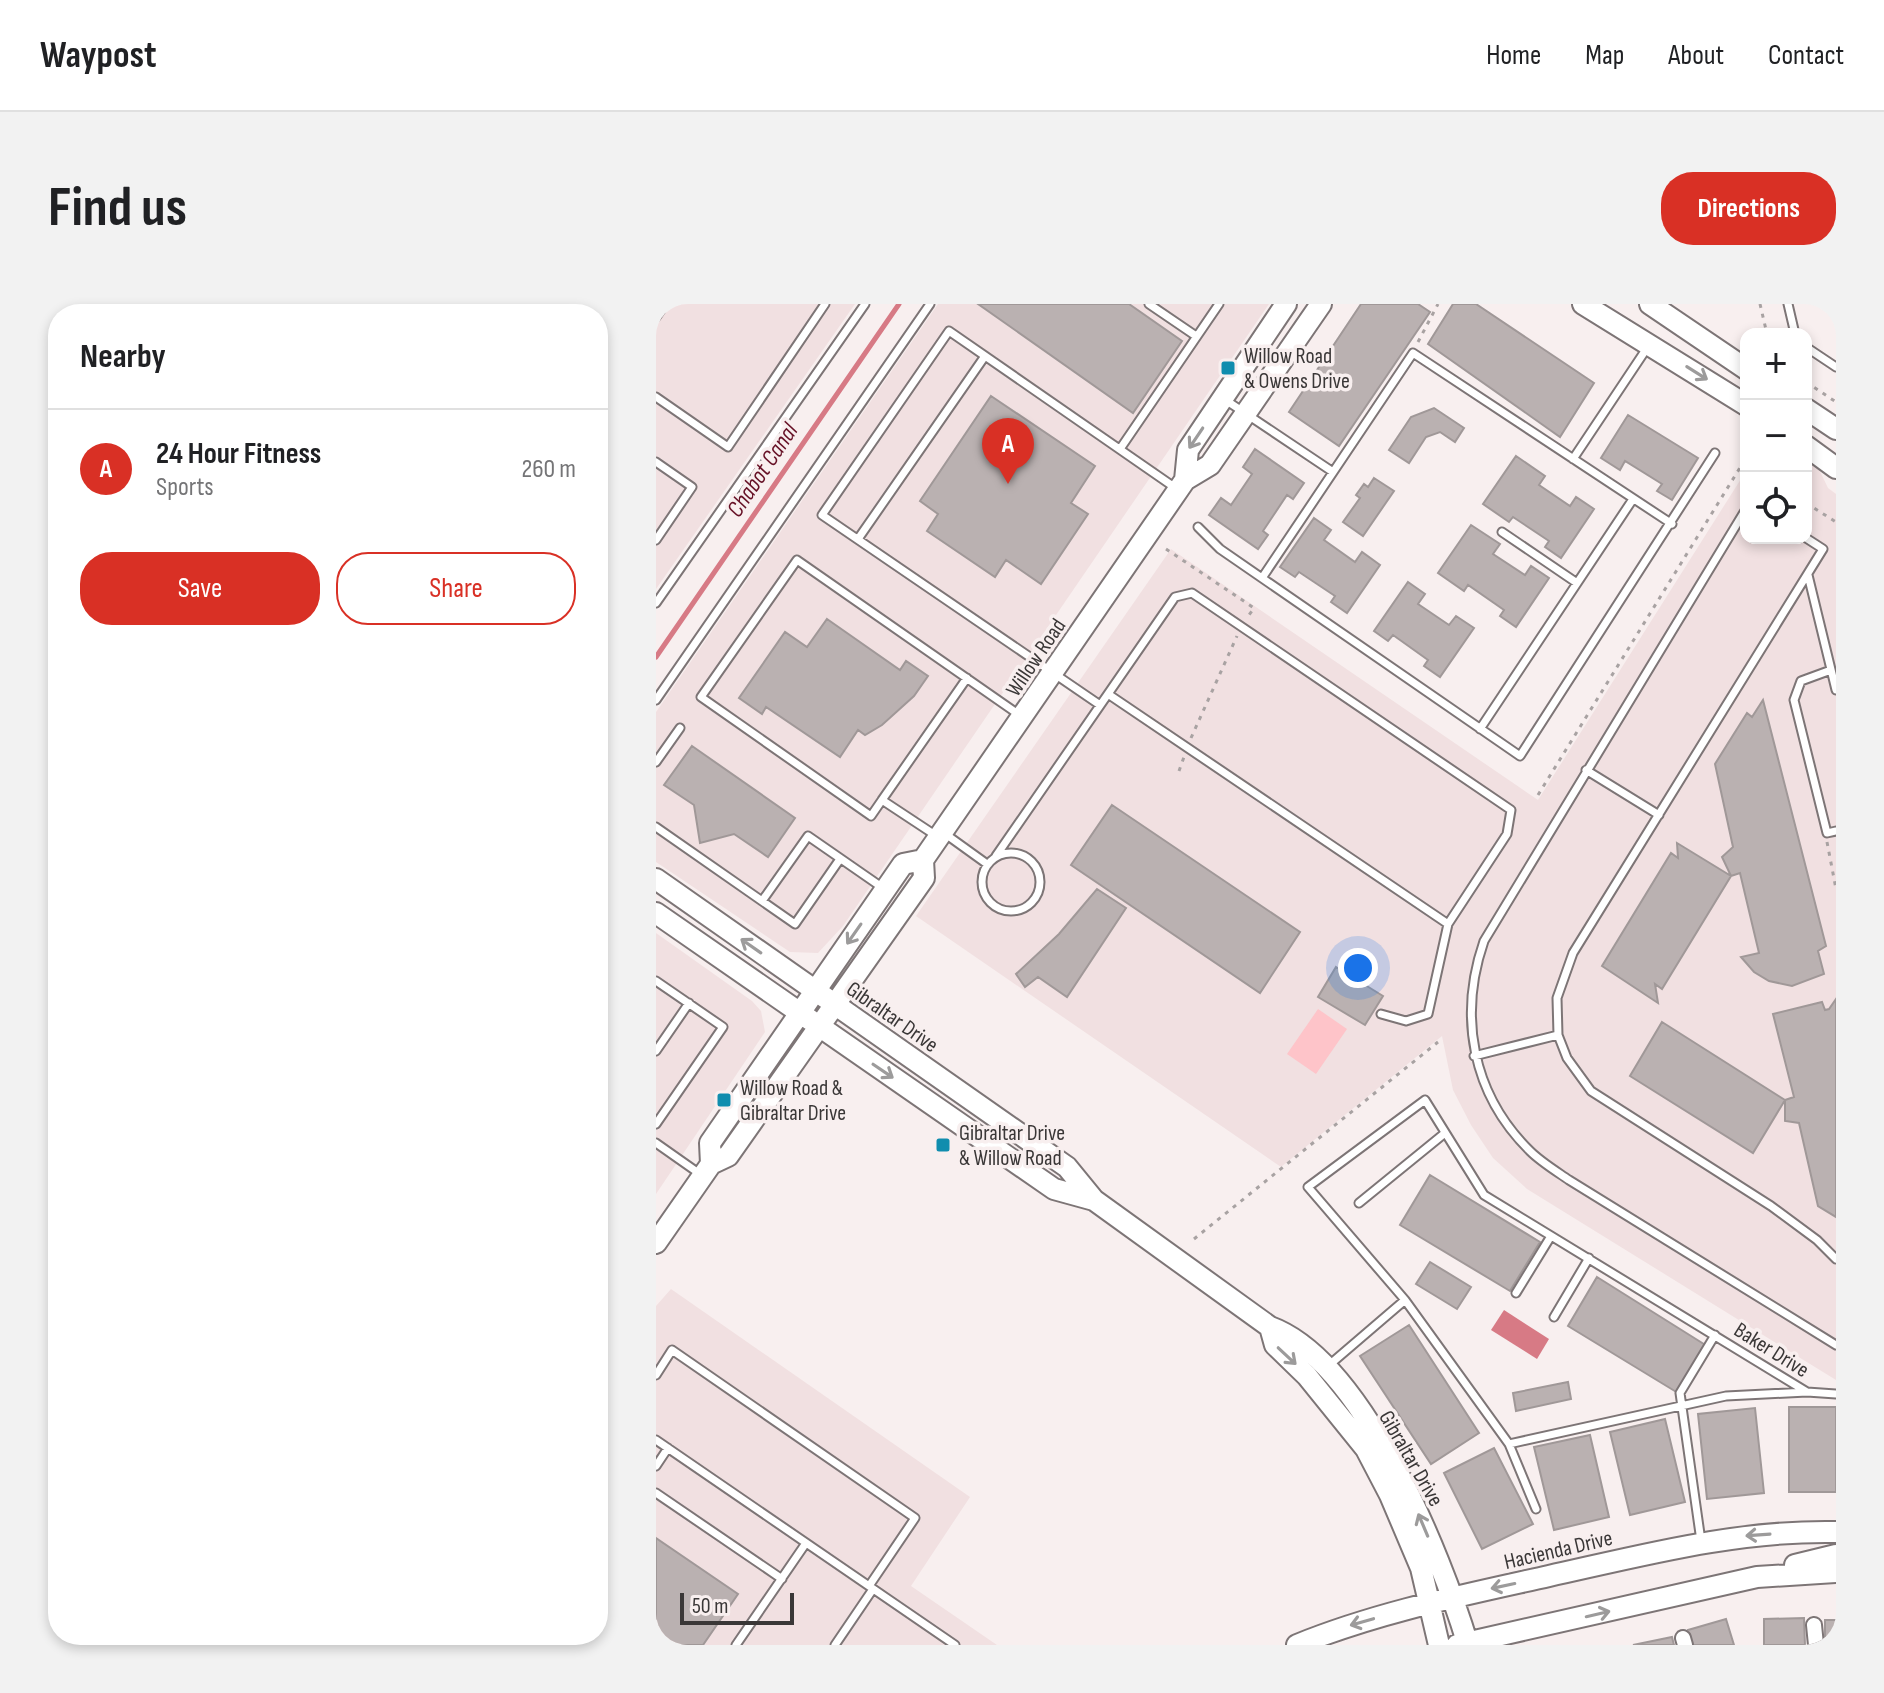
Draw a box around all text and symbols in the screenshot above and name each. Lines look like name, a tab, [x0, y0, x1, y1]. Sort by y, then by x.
text: Waypost	[40, 33, 157, 78]
text: Home	[1486, 39, 1541, 72]
text: Map	[1585, 39, 1624, 72]
text: About	[1668, 39, 1724, 72]
text: Contact	[1768, 39, 1844, 72]
button: Directions	[1661, 172, 1836, 245]
text: Find us	[48, 175, 187, 242]
map controls	[1740, 328, 1812, 544]
button: +	[1740, 328, 1812, 400]
text: Nearby	[80, 336, 166, 377]
place label: Willow Road & Owens Drive	[1244, 343, 1350, 395]
marker: Willow Road & Owens Drive	[1219, 359, 1237, 377]
one-way arrow	[1685, 365, 1708, 381]
button: −	[1740, 400, 1812, 472]
water label: Chabot Canal	[721, 417, 805, 523]
pin: A	[982, 418, 1034, 484]
one-way arrow	[1187, 427, 1204, 449]
text: 24 Hour Fitness	[156, 436, 321, 472]
text: A	[100, 454, 112, 485]
text: 260 m	[521, 454, 576, 485]
text: Sports	[156, 472, 214, 503]
button: locate	[1740, 472, 1812, 544]
button: Save	[80, 552, 320, 625]
button: Share	[336, 552, 576, 625]
street label: Willow Road	[1000, 614, 1072, 702]
one-way arrow	[846, 922, 862, 944]
one-way arrow	[741, 938, 763, 954]
your location	[1338, 948, 1378, 988]
street label: Gibraltar Drive	[841, 976, 943, 1059]
one-way arrow	[872, 1063, 894, 1079]
place label: Willow Road & Gibraltar Drive	[740, 1075, 846, 1127]
marker: Willow Road & Gibraltar Drive	[715, 1091, 733, 1109]
place label: Gibraltar Drive & Willow Road	[959, 1120, 1065, 1172]
marker: Gibraltar Drive & Willow Road	[934, 1136, 952, 1154]
street label: Baker Drive	[1729, 1317, 1814, 1384]
one-way arrow	[1276, 1346, 1296, 1365]
street label: Gibraltar Drive	[1372, 1406, 1449, 1511]
one-way arrow	[1415, 1513, 1430, 1538]
street label: Hacienda Drive	[1502, 1525, 1615, 1576]
one-way arrow	[1745, 1528, 1772, 1543]
one-way arrow	[1491, 1579, 1517, 1594]
scale bar	[680, 1589, 794, 1625]
text: 50 m	[692, 1593, 728, 1620]
one-way arrow	[1585, 1606, 1610, 1621]
one-way arrow	[1350, 1615, 1376, 1630]

